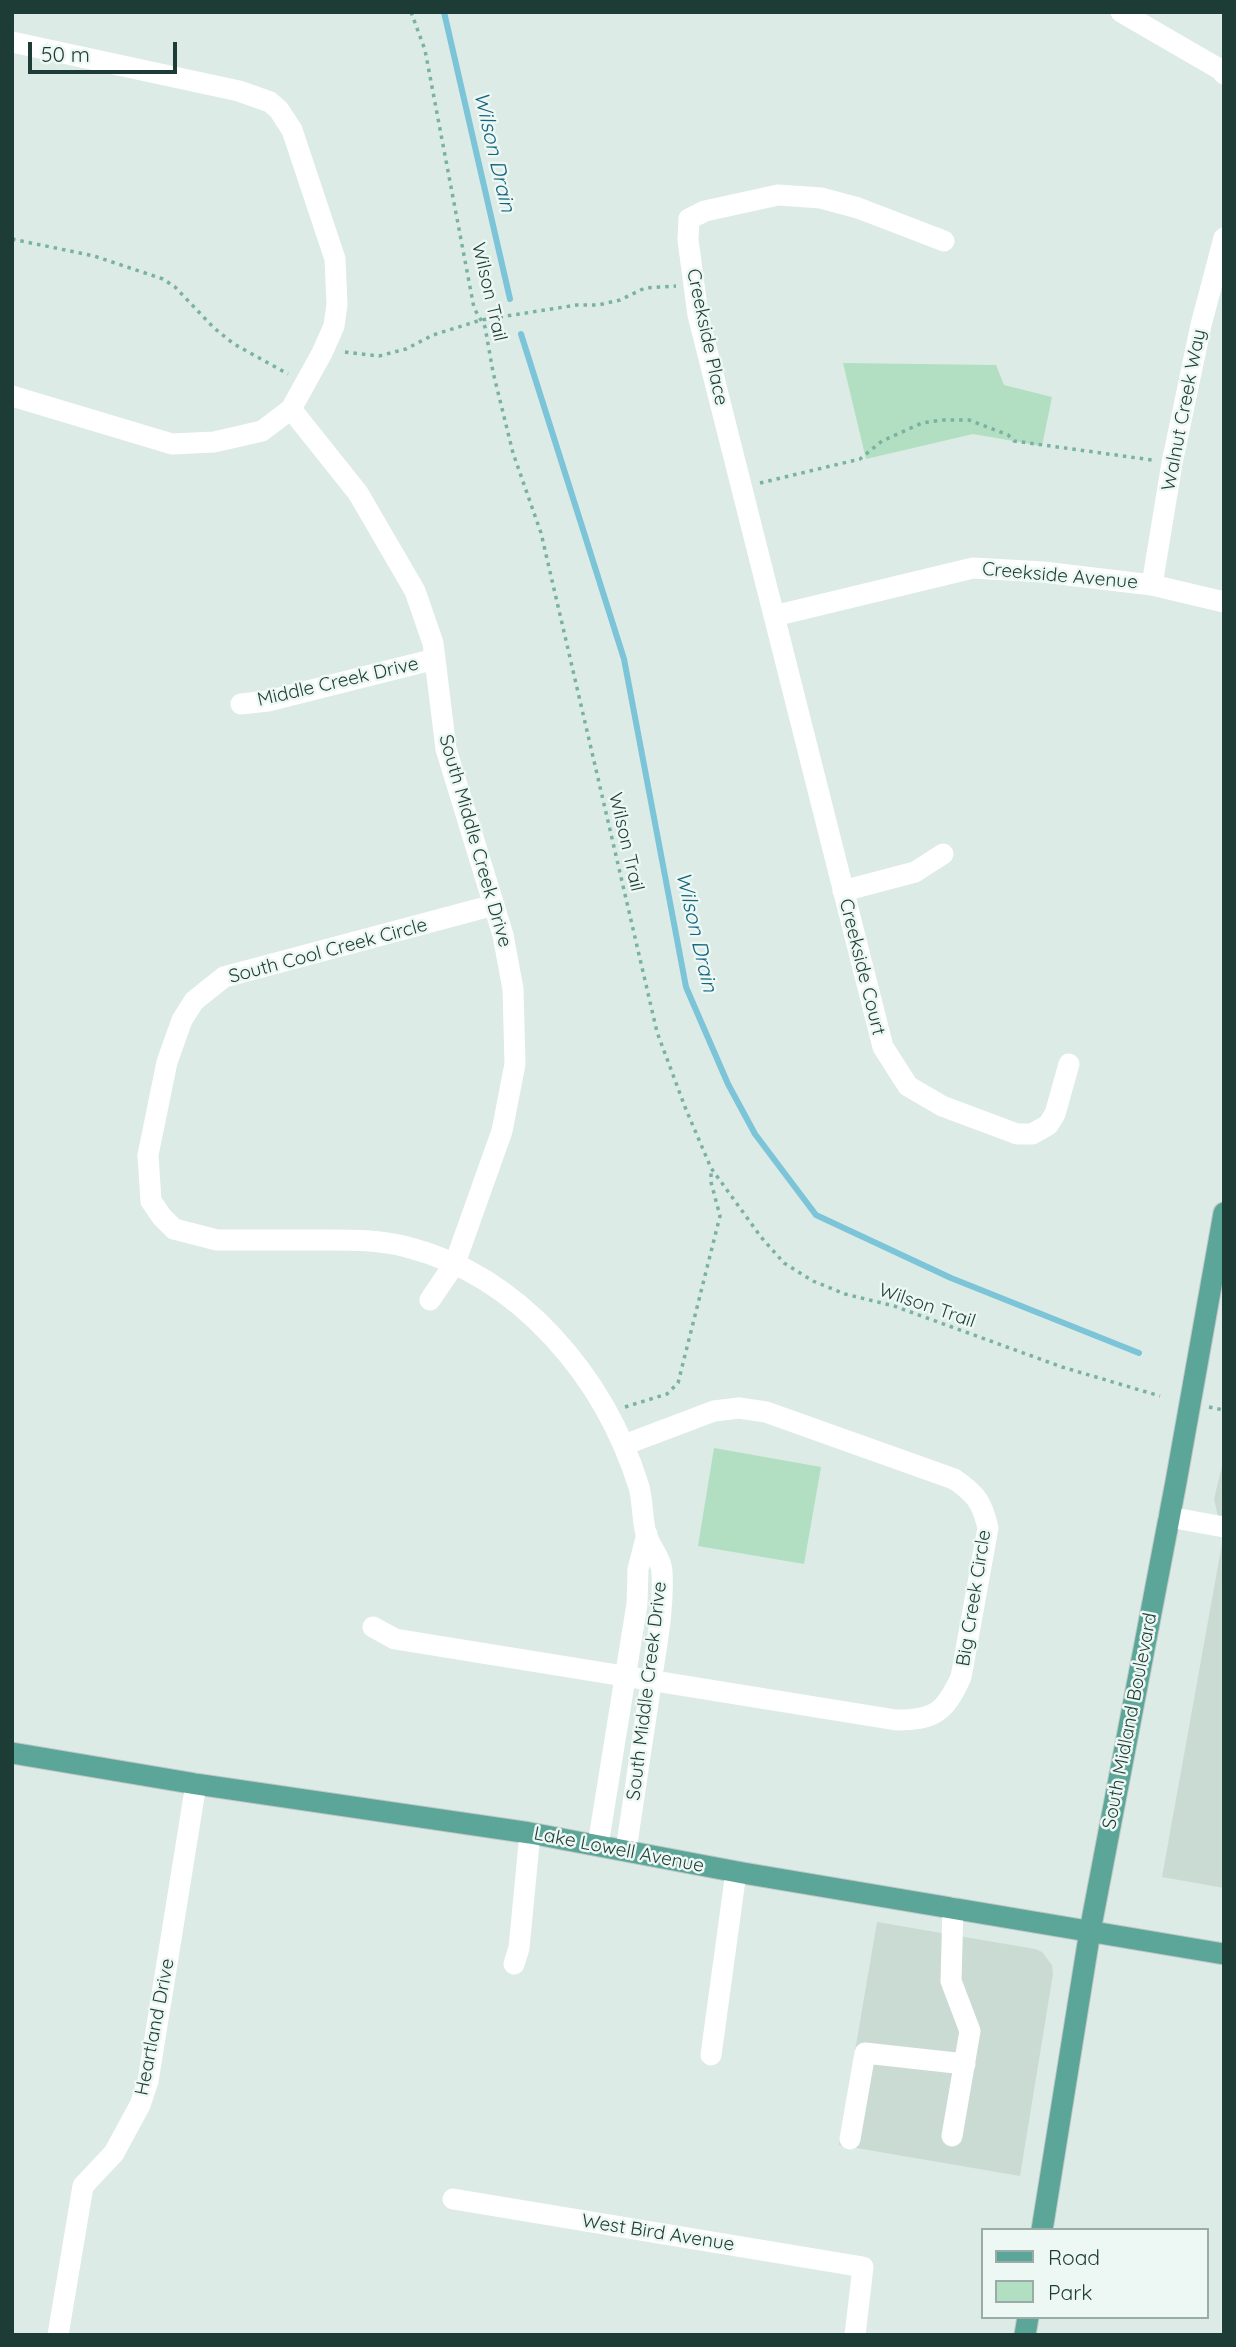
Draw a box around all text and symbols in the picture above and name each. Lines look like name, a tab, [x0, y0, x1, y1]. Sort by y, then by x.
scale bar	[32, 28, 180, 72]
text: 50 m	[41, 41, 90, 67]
water label: Wilson Drain	[468, 90, 520, 214]
street label: Wilson Trail	[467, 240, 511, 344]
street label: Creekside Place	[681, 267, 733, 407]
street label: Walnut Creek Way	[1157, 327, 1211, 493]
street label: Creekside Avenue	[981, 558, 1139, 594]
street label: Middle Creek Drive	[255, 652, 421, 712]
street label: South Middle Creek Drive	[434, 732, 516, 950]
street label: Wilson Trail	[604, 790, 648, 894]
water label: Wilson Drain	[670, 870, 722, 994]
street label: Creekside Court	[834, 896, 890, 1038]
street label: South Cool Creek Circle	[226, 914, 430, 988]
street label: Wilson Trail	[876, 1279, 978, 1333]
street label: Big Creek Circle	[952, 1528, 996, 1668]
street label: South Middle Creek Drive	[622, 1580, 672, 1802]
street label: South Midland Boulevard	[1098, 1611, 1162, 1831]
street label: Lake Lowell Avenue	[532, 1822, 706, 1878]
street label: Heartland Drive	[131, 1957, 179, 2097]
street label: West Bird Avenue	[580, 2210, 736, 2256]
legend	[981, 2228, 1208, 2319]
text: Road	[1048, 2244, 1100, 2270]
text: Park	[1048, 2279, 1092, 2305]

